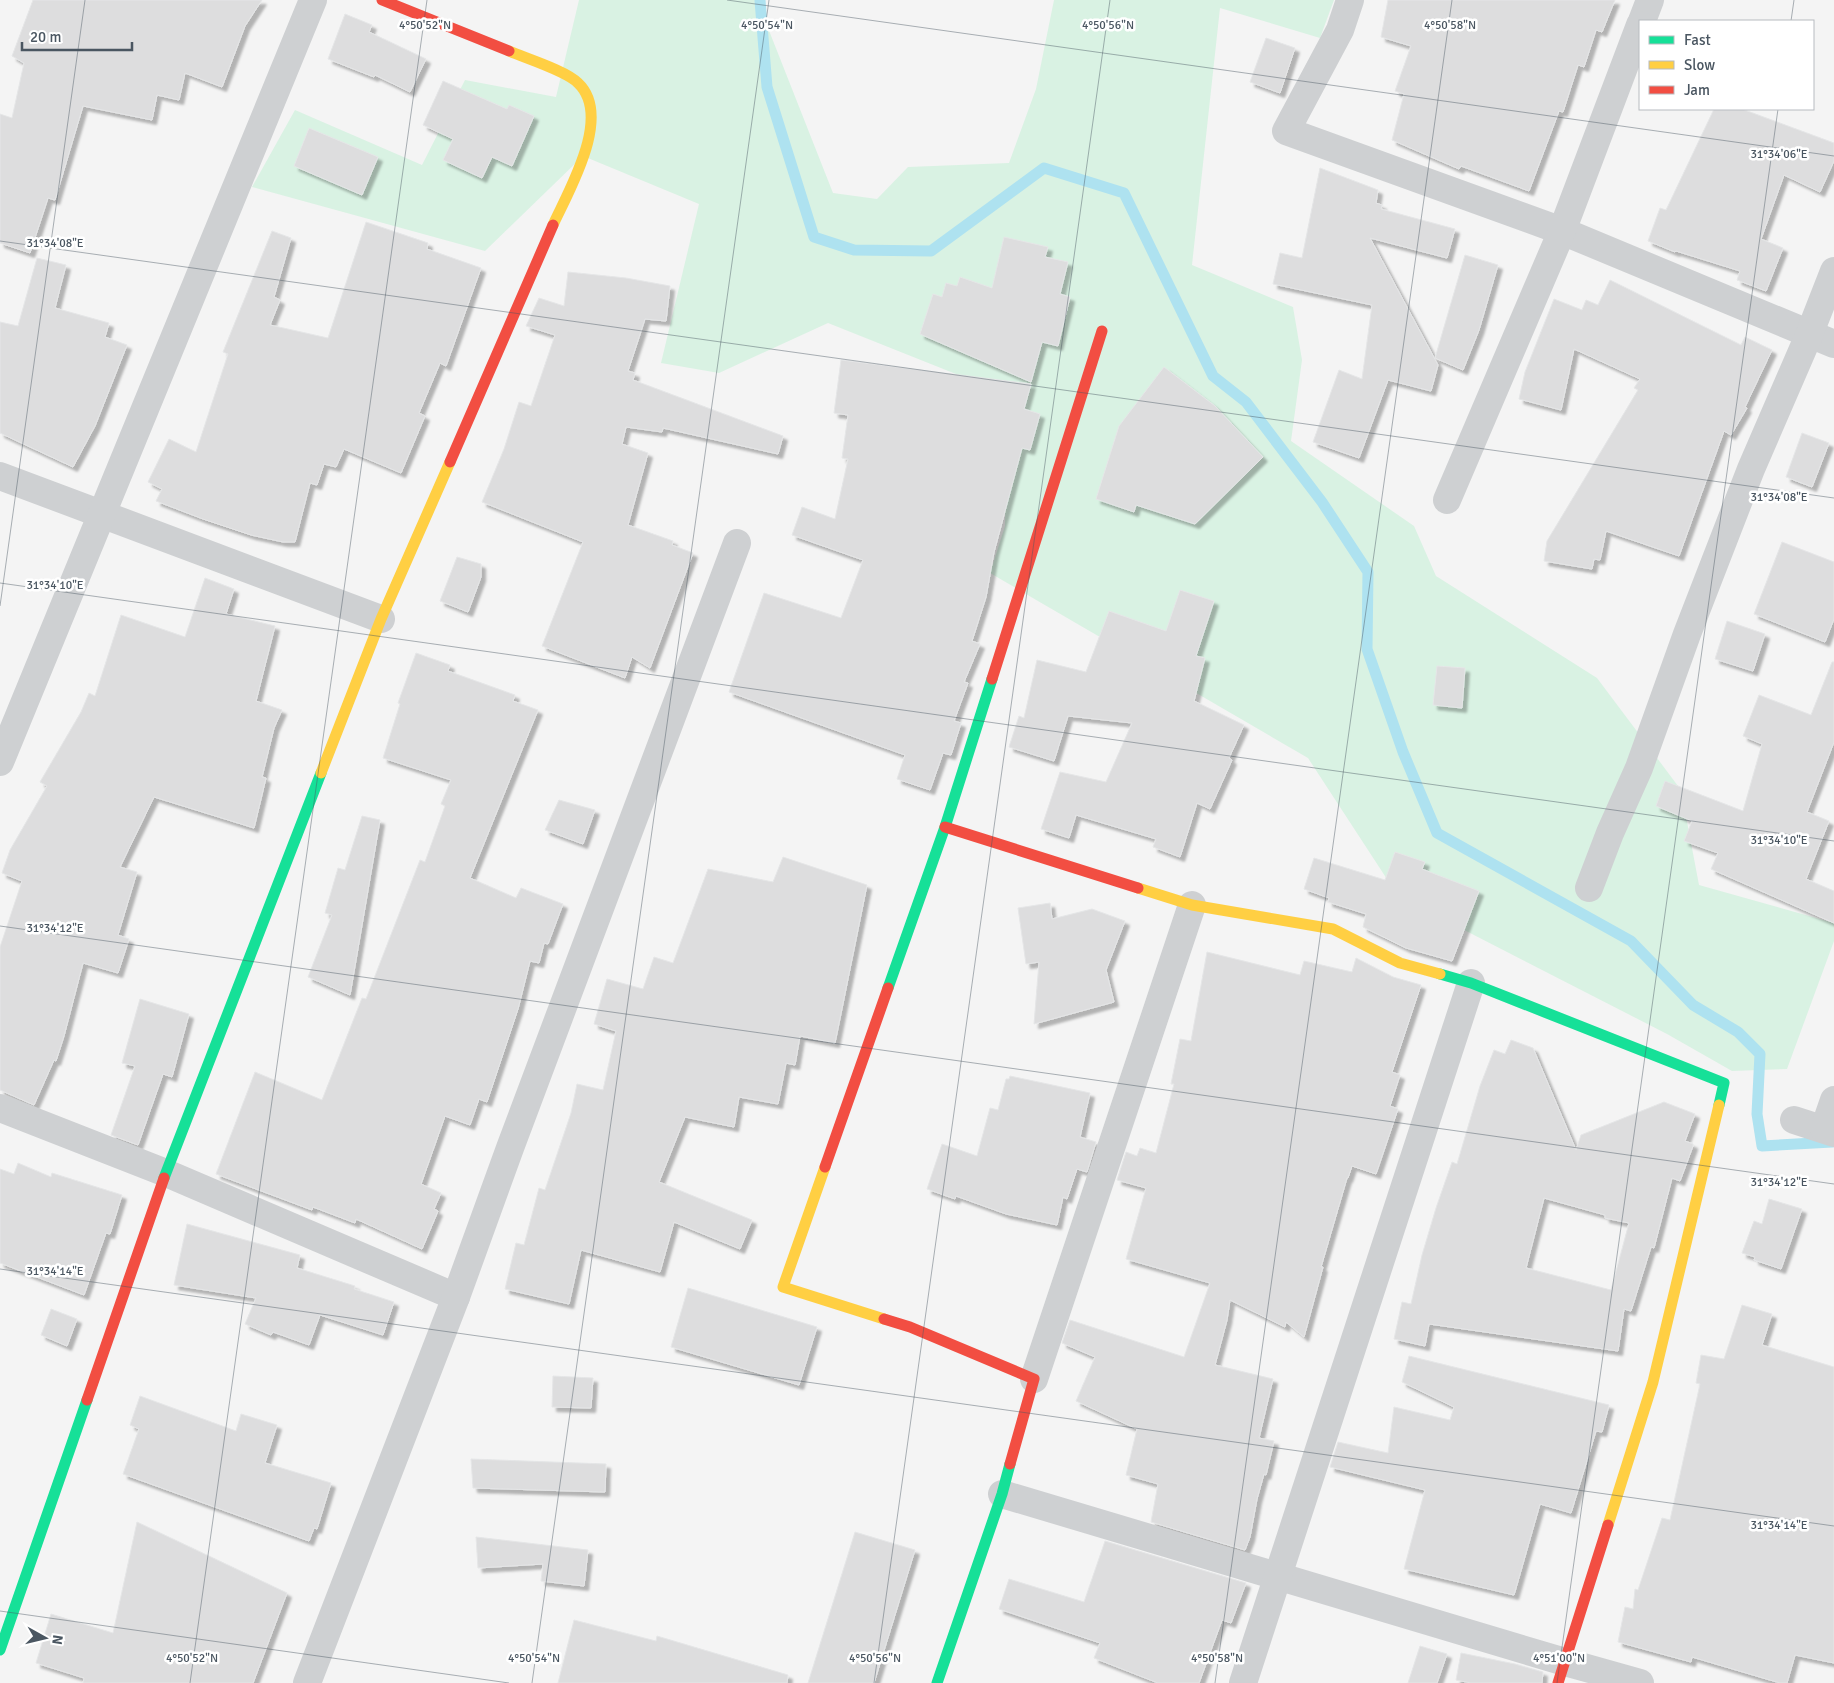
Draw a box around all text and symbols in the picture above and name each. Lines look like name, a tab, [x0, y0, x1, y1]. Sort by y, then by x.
text: 4°50'52"N	[399, 18, 451, 33]
text: 4°50'54"N	[741, 18, 793, 33]
text: 4°50'56"N	[1082, 18, 1134, 33]
text: 4°50'58"N	[1424, 18, 1476, 33]
scale bar	[22, 20, 132, 52]
legend	[1639, 20, 1814, 110]
text: 20 m	[30, 28, 61, 46]
text: Fast	[1684, 31, 1711, 49]
text: Slow	[1684, 56, 1715, 74]
text: Jam	[1684, 81, 1710, 99]
text: 31°34'06"E	[1750, 147, 1808, 162]
text: 31°34'08"E	[26, 236, 84, 251]
text: 31°34'08"E	[1750, 490, 1808, 505]
text: 31°34'10"E	[26, 578, 84, 593]
text: 31°34'10"E	[1750, 833, 1808, 848]
text: 31°34'12"E	[26, 921, 84, 936]
text: 31°34'12"E	[1750, 1175, 1808, 1190]
text: 31°34'14"E	[26, 1264, 84, 1279]
text: 31°34'14"E	[1750, 1518, 1808, 1533]
north arrow	[20, 1613, 70, 1663]
text: N	[48, 1634, 66, 1646]
text: 4°50'52"N	[166, 1651, 218, 1666]
text: 4°50'54"N	[508, 1651, 560, 1666]
text: 4°50'56"N	[849, 1651, 901, 1666]
text: 4°50'58"N	[1191, 1651, 1243, 1666]
text: 4°51'00"N	[1533, 1651, 1585, 1666]

